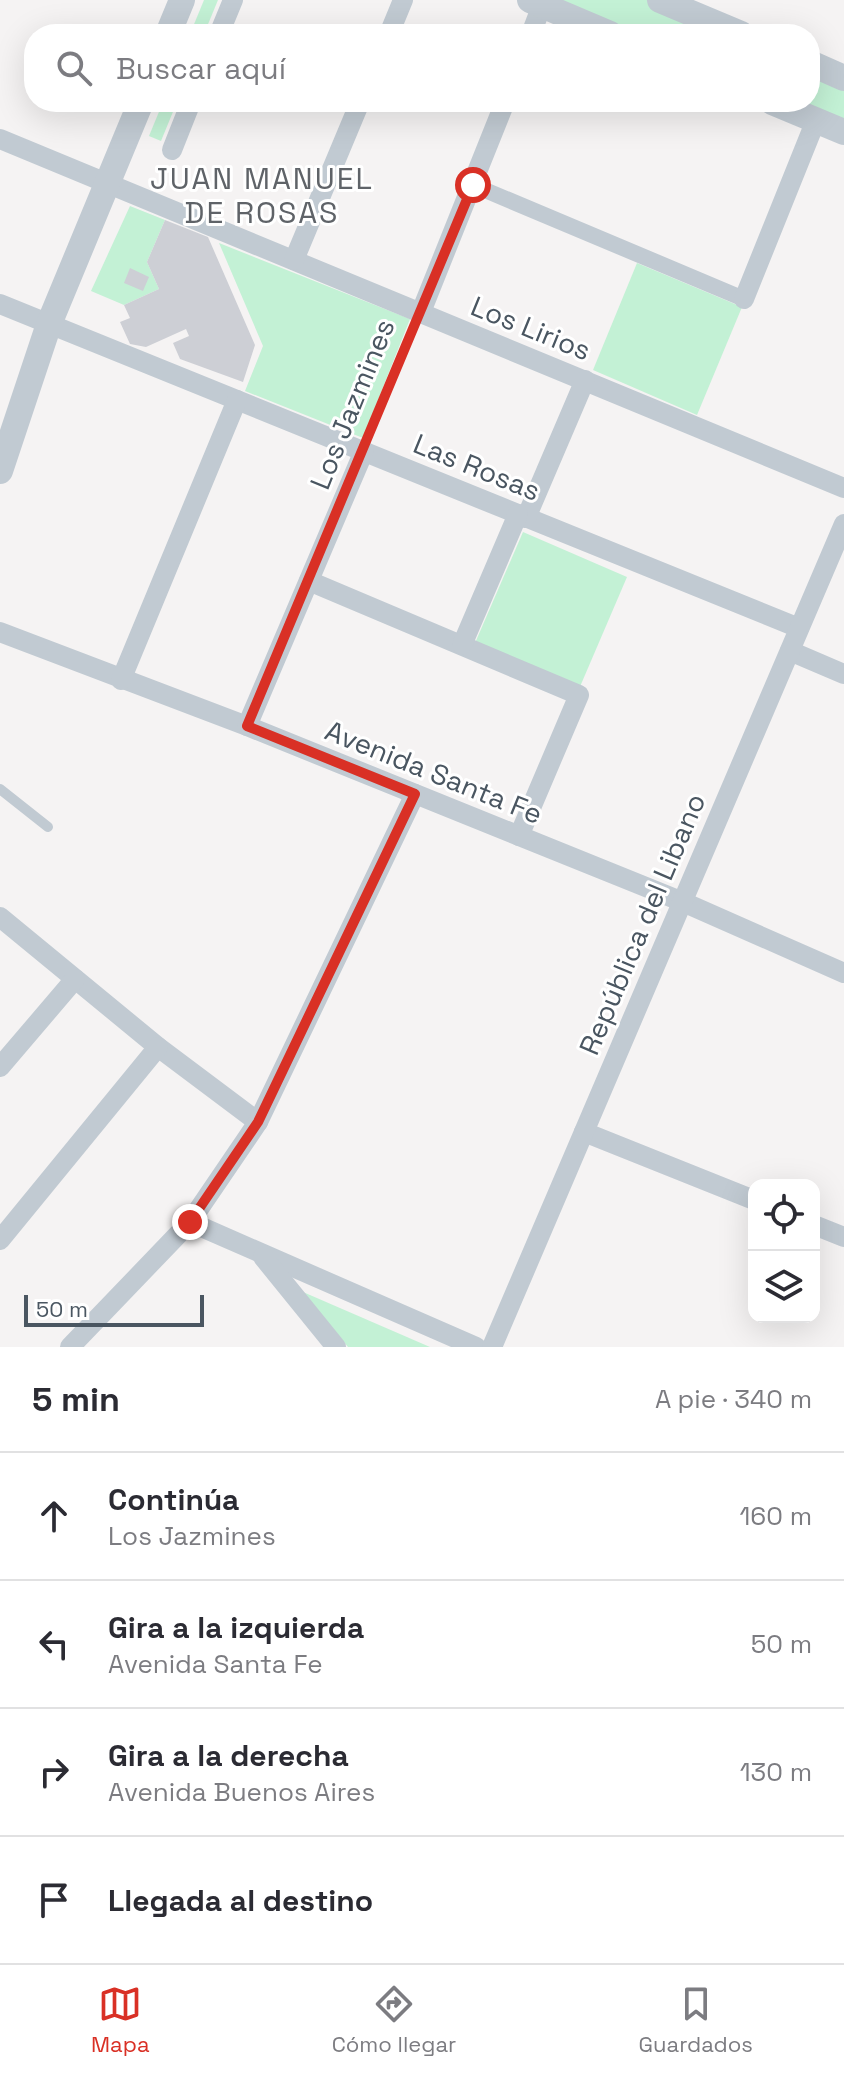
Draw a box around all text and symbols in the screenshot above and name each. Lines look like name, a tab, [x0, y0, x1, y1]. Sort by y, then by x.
search box	[24, 24, 820, 112]
icon: search	[52, 46, 96, 90]
text: Buscar aquí	[116, 49, 286, 88]
district label: JUAN MANUEL DE ROSAS	[150, 159, 374, 232]
route start	[455, 167, 491, 203]
street label: Los Lirios	[466, 288, 596, 368]
street label: Los Jazmines	[302, 314, 402, 494]
street label: Las Rosas	[408, 425, 546, 509]
street label: Avenida Santa Fe	[320, 712, 548, 832]
street label: República del Libano	[571, 788, 713, 1060]
map controls	[748, 1179, 820, 1323]
button: locate	[748, 1179, 820, 1251]
route end	[172, 1204, 208, 1240]
button: layers	[748, 1251, 820, 1323]
scale bar	[24, 1291, 204, 1327]
text: 50 m	[36, 1295, 88, 1323]
text: 5 min	[32, 1378, 120, 1421]
text: A pie · 340 m	[655, 1382, 812, 1416]
text: Continúa	[108, 1480, 239, 1519]
icon: ahead	[32, 1494, 76, 1538]
text: 160 m	[740, 1499, 812, 1533]
text: Los Jazmines	[108, 1519, 276, 1553]
text: Gira a la izquierda	[108, 1608, 364, 1647]
icon: left	[32, 1622, 76, 1666]
text: 50 m	[751, 1627, 812, 1661]
text: Avenida Santa Fe	[108, 1647, 323, 1681]
text: Gira a la derecha	[108, 1736, 349, 1775]
icon: right	[32, 1750, 76, 1794]
text: 130 m	[740, 1755, 812, 1789]
text: Avenida Buenos Aires	[108, 1775, 375, 1809]
icon: arrive	[32, 1878, 76, 1922]
text: Llegada al destino	[108, 1881, 373, 1920]
tab: Mapa	[91, 1982, 150, 2058]
tab: Cómo llegar	[332, 1982, 456, 2058]
tab: Guardados	[639, 1982, 753, 2058]

